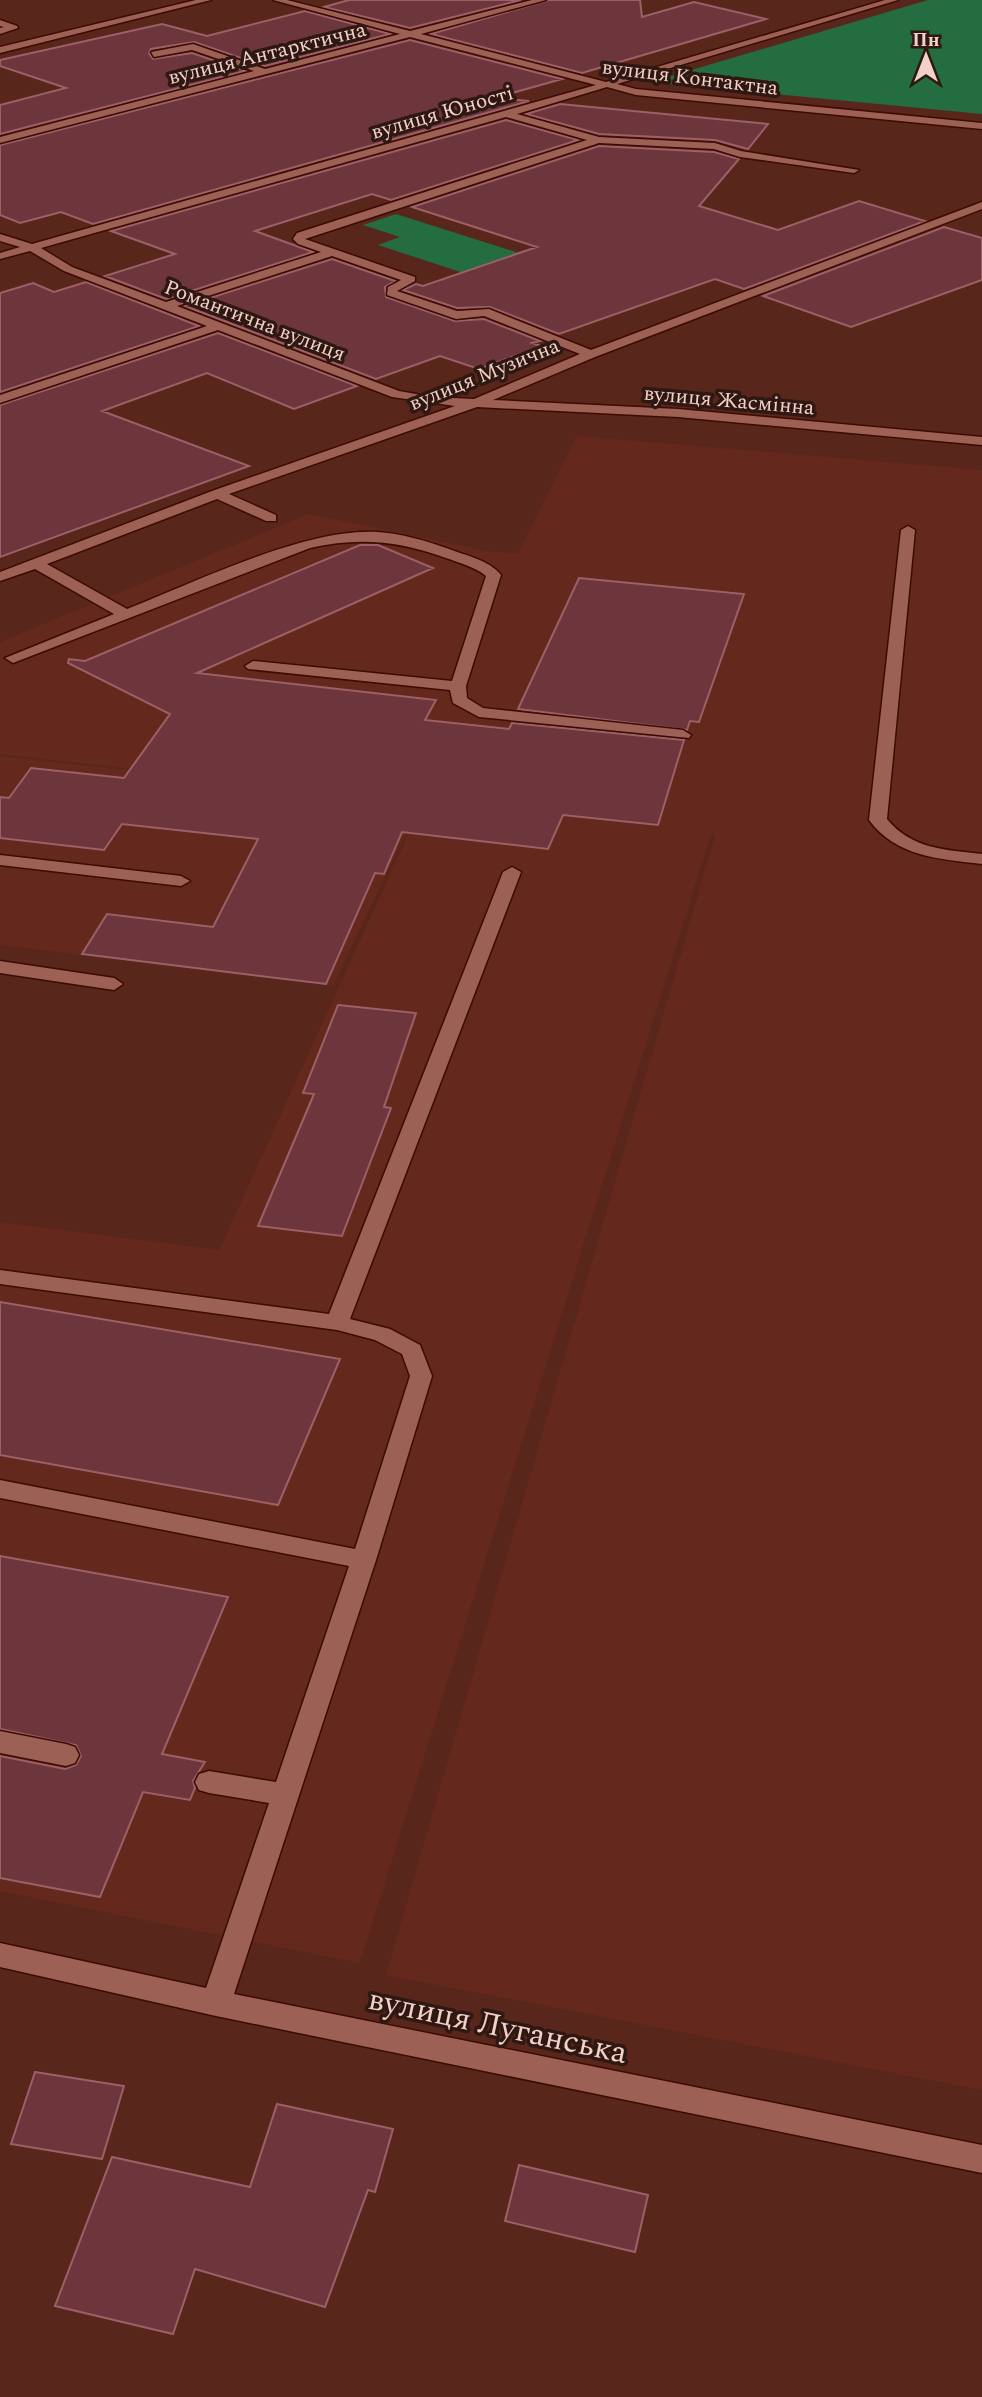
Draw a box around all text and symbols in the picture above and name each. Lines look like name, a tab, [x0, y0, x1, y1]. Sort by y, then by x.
street label: вулиця Антарктична	[165, 14, 370, 94]
north arrow	[891, 21, 961, 91]
text: Пн	[912, 26, 940, 55]
street label: вулиця Контактна	[600, 51, 781, 105]
street label: вулиця Юності	[367, 77, 517, 149]
street label: Романтична вулиця	[159, 272, 350, 370]
street label: вулиця Музична	[404, 330, 565, 420]
street label: вулиця Жасмінна	[642, 378, 816, 424]
street label: вулиця Луганська	[364, 1975, 632, 2078]

